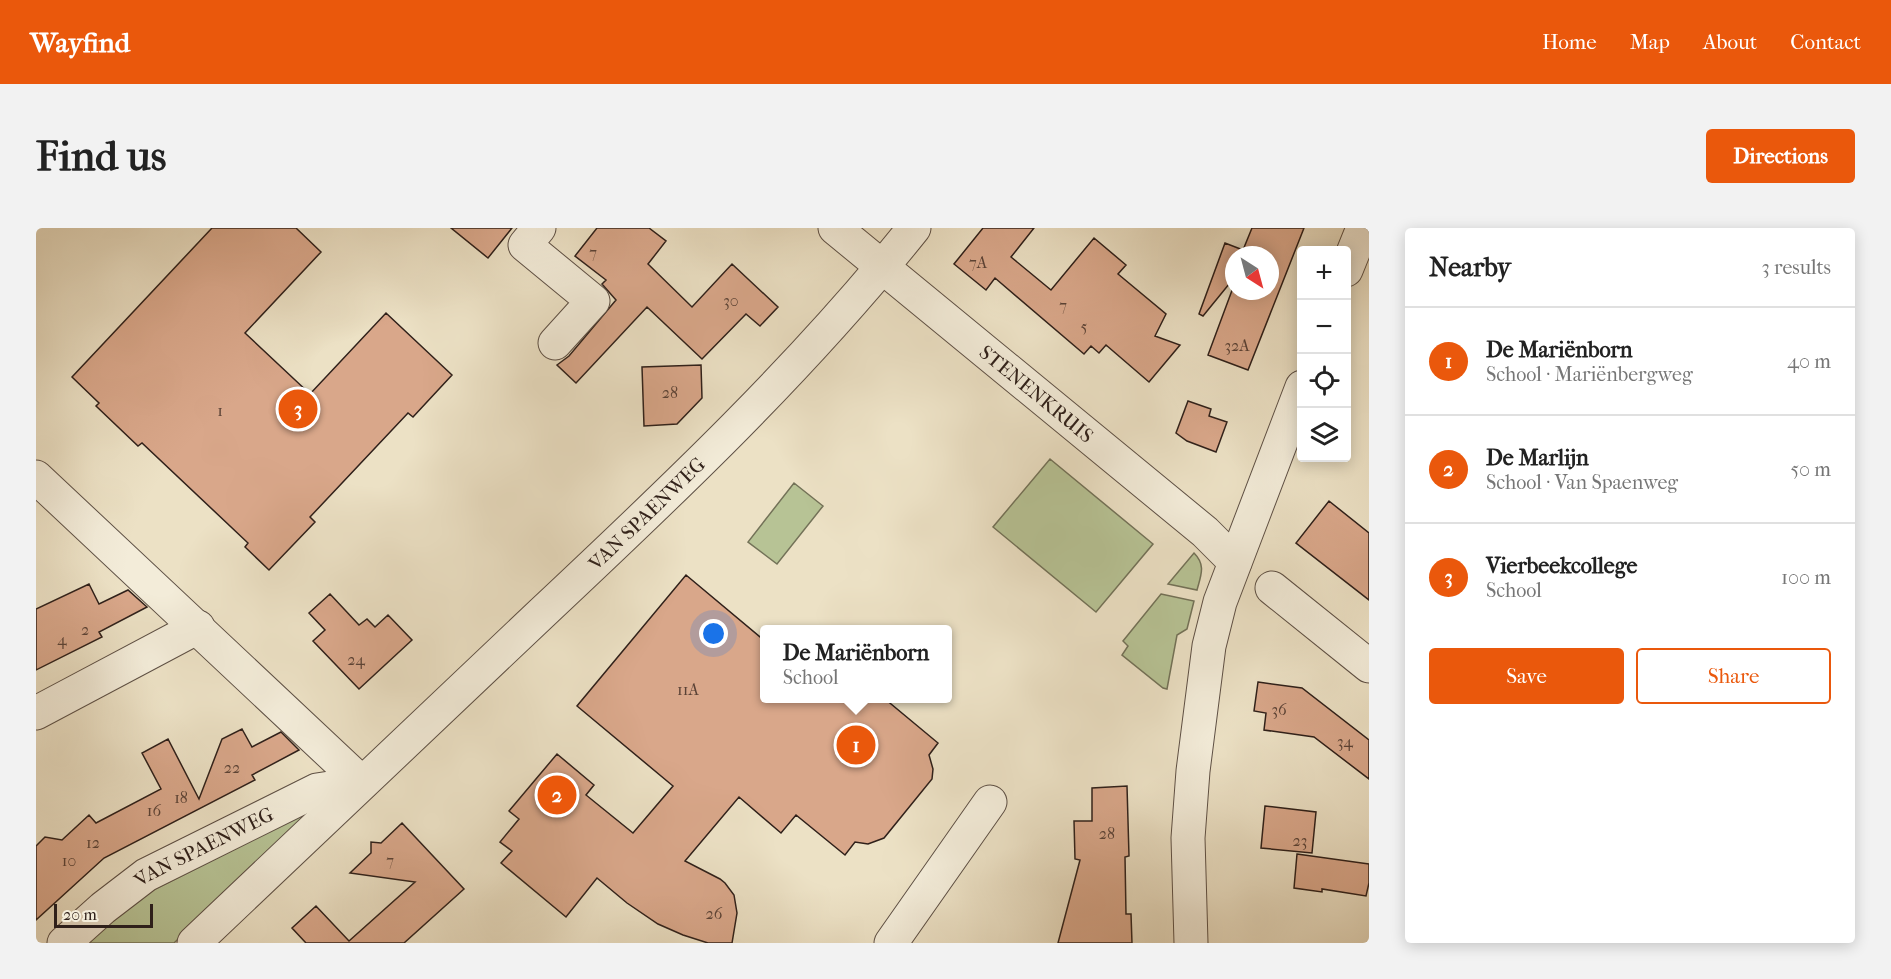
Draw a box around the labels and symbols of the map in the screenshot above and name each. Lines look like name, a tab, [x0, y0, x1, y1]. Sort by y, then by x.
house number: 7	[589, 243, 597, 262]
north arrow	[1225, 246, 1279, 300]
house number: 7A	[969, 253, 988, 272]
house number: 30	[723, 291, 739, 310]
house number: 7	[1059, 296, 1067, 315]
house number: 5	[1081, 317, 1088, 336]
house number: 32A	[1224, 336, 1250, 355]
street label: STENENKRUIS	[975, 341, 1098, 448]
house number: 28	[662, 383, 678, 402]
pin: 3	[278, 386, 318, 432]
house number: 1	[217, 401, 223, 420]
street label: VAN SPAENWEG	[583, 453, 710, 576]
your location	[699, 619, 728, 648]
house number: 2	[81, 620, 89, 639]
house number: 4	[57, 630, 67, 649]
house number: 24	[347, 650, 365, 669]
house number: 11A	[677, 680, 700, 699]
house number: 36	[1271, 700, 1287, 719]
pin: 1	[836, 722, 876, 768]
house number: 34	[1337, 732, 1354, 751]
house number: 22	[224, 758, 240, 777]
pin: 2	[538, 772, 576, 818]
house number: 18	[174, 788, 188, 807]
house number: 16	[147, 801, 161, 820]
street label: VAN SPAENWEG	[129, 803, 277, 892]
house number: 28	[1099, 824, 1115, 843]
house number: 23	[1293, 831, 1307, 850]
house number: 12	[86, 833, 100, 852]
house number: 10	[62, 851, 76, 870]
house number: 7	[386, 851, 394, 870]
scale bar	[54, 901, 153, 928]
house number: 26	[706, 904, 723, 923]

